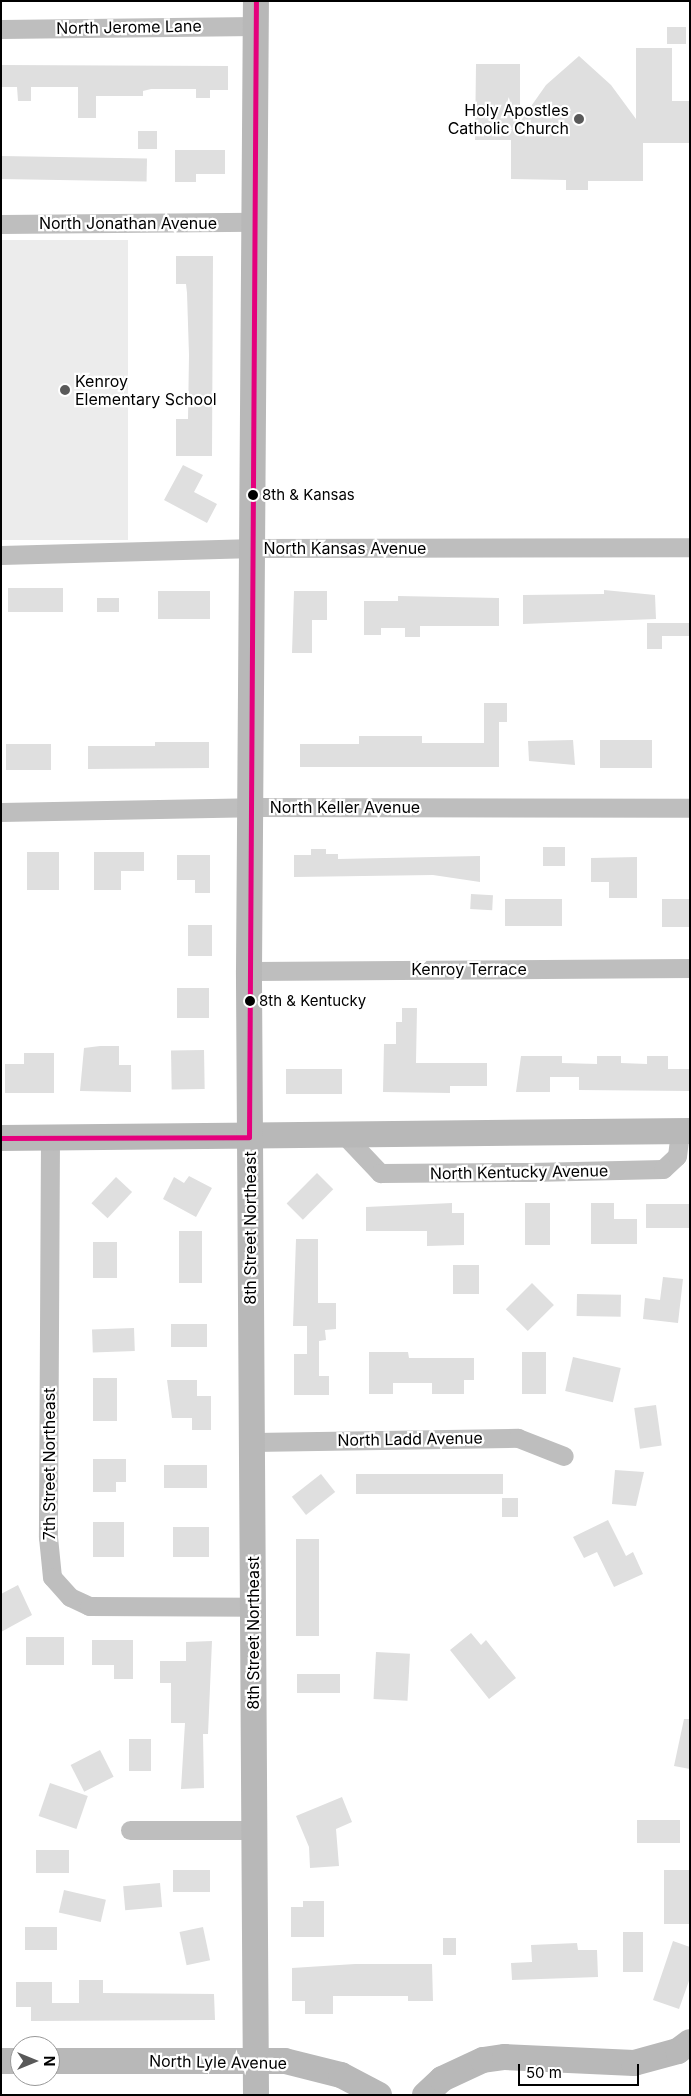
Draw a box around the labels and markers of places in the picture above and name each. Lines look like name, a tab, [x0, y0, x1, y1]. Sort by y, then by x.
place label: Holy Apostles Catholic Church	[448, 100, 569, 138]
marker: Holy Apostles Catholic Church	[573, 113, 585, 125]
place label: Kenroy Elementary School	[75, 371, 217, 409]
marker: Kenroy Elementary School	[59, 384, 71, 396]
place label: 8th & Kansas	[262, 486, 355, 504]
marker: 8th & Kansas	[248, 490, 258, 500]
place label: 8th & Kentucky	[259, 992, 366, 1010]
marker: 8th & Kentucky	[245, 996, 255, 1006]

